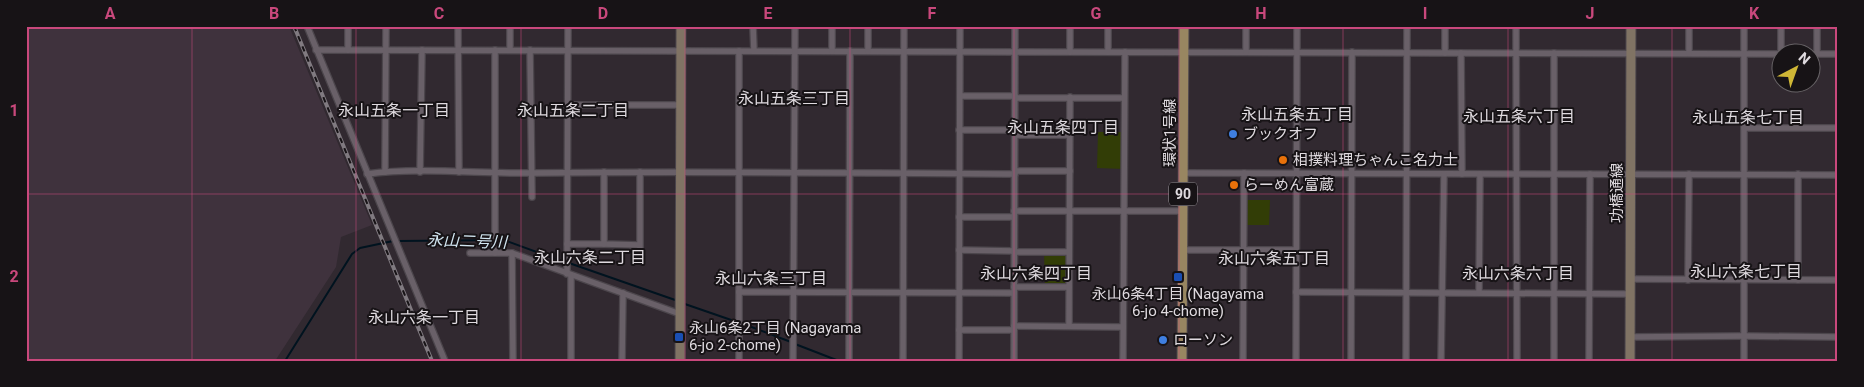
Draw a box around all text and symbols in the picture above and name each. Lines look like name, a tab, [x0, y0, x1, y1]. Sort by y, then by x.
text: A	[105, 4, 116, 23]
text: B	[269, 4, 279, 23]
text: C	[434, 4, 444, 23]
text: D	[598, 4, 608, 23]
text: E	[764, 4, 773, 23]
text: F	[928, 4, 937, 23]
text: G	[1091, 4, 1102, 23]
text: H	[1255, 4, 1267, 23]
text: I	[1423, 4, 1427, 23]
text: J	[1586, 4, 1594, 23]
text: K	[1749, 4, 1760, 23]
north arrow	[1772, 42, 1822, 92]
text: N	[1796, 49, 1814, 67]
district label: 永山五条三丁目	[738, 89, 850, 108]
street label: 環状1号線	[1161, 99, 1179, 167]
text: 1	[9, 101, 19, 120]
district label: 永山五条一丁目	[338, 101, 450, 120]
district label: 永山五条二丁目	[517, 101, 629, 120]
district label: 永山五条五丁目	[1241, 105, 1353, 124]
district label: 永山五条六丁目	[1463, 107, 1575, 126]
district label: 永山五条七丁目	[1692, 108, 1804, 127]
district label: 永山五条四丁目	[1007, 118, 1119, 137]
place label: ブックオフ	[1243, 125, 1318, 143]
marker: ブックオフ	[1227, 128, 1239, 140]
place label: 相撲料理ちゃんこ名力士	[1293, 151, 1458, 169]
marker: 相撲料理ちゃんこ名力士	[1277, 154, 1289, 166]
street label: 功橋通線	[1608, 163, 1626, 223]
place label: らーめん富蔵	[1244, 176, 1334, 194]
marker: らーめん富蔵	[1228, 179, 1240, 191]
road number: 90	[1169, 182, 1197, 205]
water label: 永山二号川	[427, 230, 509, 252]
district label: 永山六条二丁目	[534, 248, 646, 267]
district label: 永山六条五丁目	[1218, 249, 1330, 268]
district label: 永山六条七丁目	[1690, 262, 1802, 281]
district label: 永山六条四丁目	[980, 264, 1092, 283]
district label: 永山六条六丁目	[1462, 264, 1574, 283]
text: 2	[9, 267, 19, 286]
district label: 永山六条三丁目	[715, 269, 827, 288]
marker: 永山6条4丁目 (Nagayama 6-jo 4-chome)	[1172, 271, 1184, 283]
place label: 永山6条4丁目 (Nagayama 6-jo 4-chome)	[1092, 285, 1264, 320]
district label: 永山六条一丁目	[368, 308, 480, 327]
place label: 永山6条2丁目 (Nagayama 6-jo 2-chome)	[689, 319, 862, 354]
marker: 永山6条2丁目 (Nagayama 6-jo 2-chome)	[673, 331, 685, 343]
place label: ローソン	[1173, 331, 1233, 349]
marker: ローソン	[1157, 334, 1169, 346]

